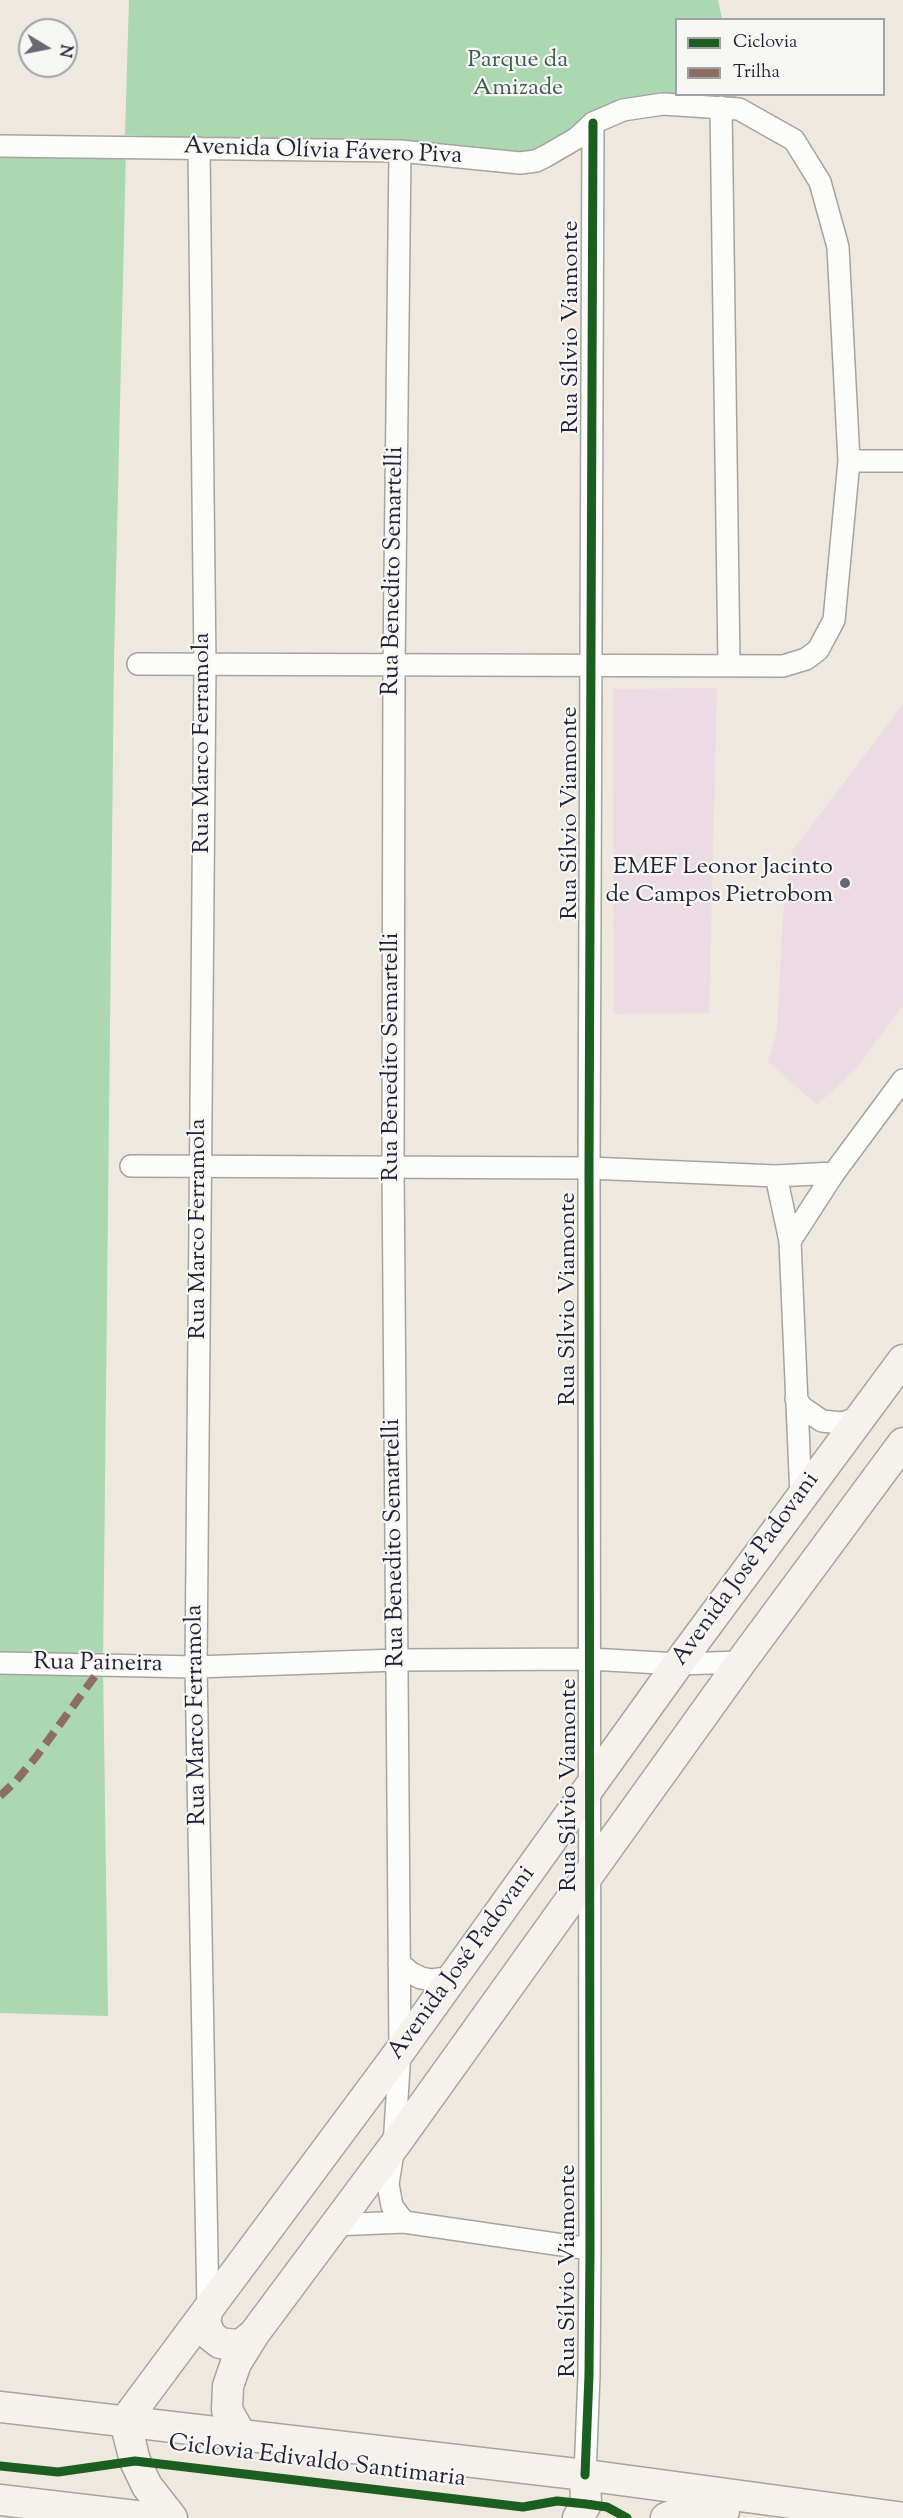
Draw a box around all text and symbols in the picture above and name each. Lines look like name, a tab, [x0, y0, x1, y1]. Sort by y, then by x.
north arrow	[18, 18, 78, 78]
legend	[675, 18, 885, 96]
text: Ciclovia	[733, 30, 797, 56]
text: N	[52, 43, 77, 59]
park label: Parque da Amizade	[468, 48, 568, 104]
text: Trilha	[733, 60, 780, 86]
street label: Avenida Olívia Fávero Piva	[183, 134, 463, 172]
street label: Rua Sílvio Viamonte	[559, 220, 587, 434]
street label: Rua Benedito Semartelli	[378, 446, 412, 696]
street label: Rua Marco Ferramola	[190, 633, 218, 853]
street label: Rua Sílvio Viamonte	[558, 706, 586, 920]
place label: EMEF Leonor Jacinto de Campos Pietrobom	[606, 855, 833, 911]
marker: EMEF Leonor Jacinto de Campos Pietrobom	[838, 876, 852, 890]
street label: Rua Benedito Semartelli	[379, 932, 407, 1182]
street label: Rua Marco Ferramola	[186, 1119, 214, 1339]
street label: Rua Sílvio Viamonte	[556, 1192, 584, 1406]
street label: Rua Benedito Semartelli	[379, 1418, 413, 1668]
street label: Avenida José Padovani	[667, 1468, 827, 1672]
street label: Rua Marco Ferramola	[182, 1604, 214, 1826]
street label: Rua Paineira	[33, 1649, 163, 1681]
street label: Rua Sílvio Viamonte	[557, 1678, 585, 1892]
street label: Avenida José Padovani	[383, 1862, 543, 2066]
street label: Rua Sílvio Viamonte	[556, 2164, 584, 2378]
street label: Ciclovia Edivaldo Santimaria	[167, 2430, 467, 2496]

